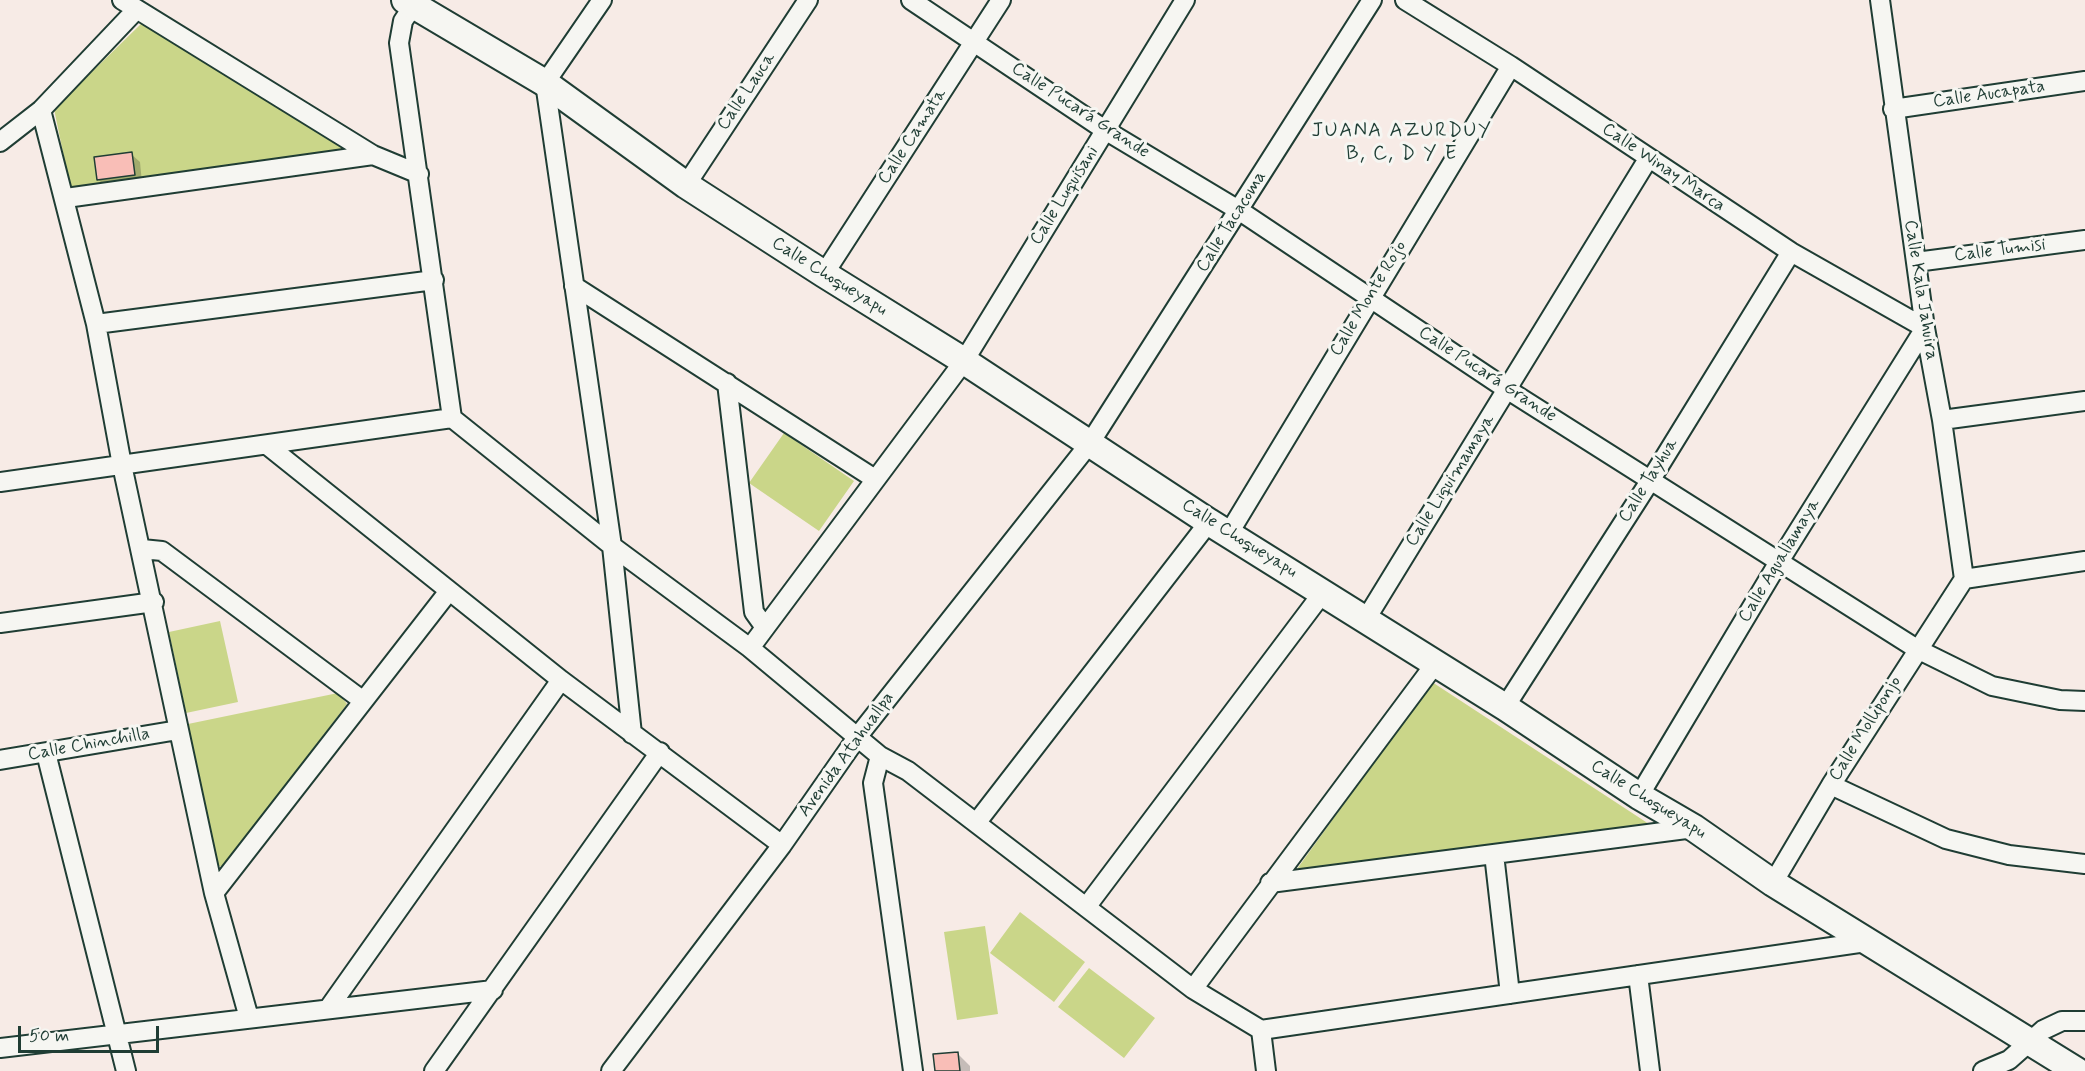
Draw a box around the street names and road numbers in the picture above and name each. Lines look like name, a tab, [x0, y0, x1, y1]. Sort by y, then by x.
street label: Calle Lauca	[713, 49, 781, 135]
street label: Calle Pucará Grande	[1007, 58, 1153, 164]
street label: Calle Aucapata	[1932, 76, 2046, 114]
street label: Calle Camata	[874, 85, 952, 189]
street label: Calle Winay Marca	[1597, 119, 1729, 217]
street label: Calle Luquisani	[1026, 143, 1104, 249]
street label: Calle Tacacoma	[1192, 167, 1272, 277]
street label: Calle Kala Jahuira	[1898, 218, 1942, 362]
street label: Calle Choqueyapu	[767, 233, 891, 321]
street label: Calle Tumisi	[1953, 235, 2047, 267]
street label: Calle Monte Rojo	[1326, 237, 1412, 361]
street label: Calle Pucará Grande	[1414, 322, 1560, 428]
street label: Calle Liquimamaya	[1402, 411, 1500, 551]
street label: Calle Tayhua	[1615, 435, 1683, 527]
street label: Calle Choqueyapu	[1177, 495, 1301, 583]
street label: Calle Aguallamaya	[1735, 495, 1825, 627]
street label: Calle Molliponjo	[1825, 673, 1907, 785]
street label: Avenida Atahuallpa	[794, 688, 900, 822]
street label: Calle Chinchilla	[26, 724, 152, 766]
street label: Calle Choqueyapu	[1586, 756, 1710, 844]

